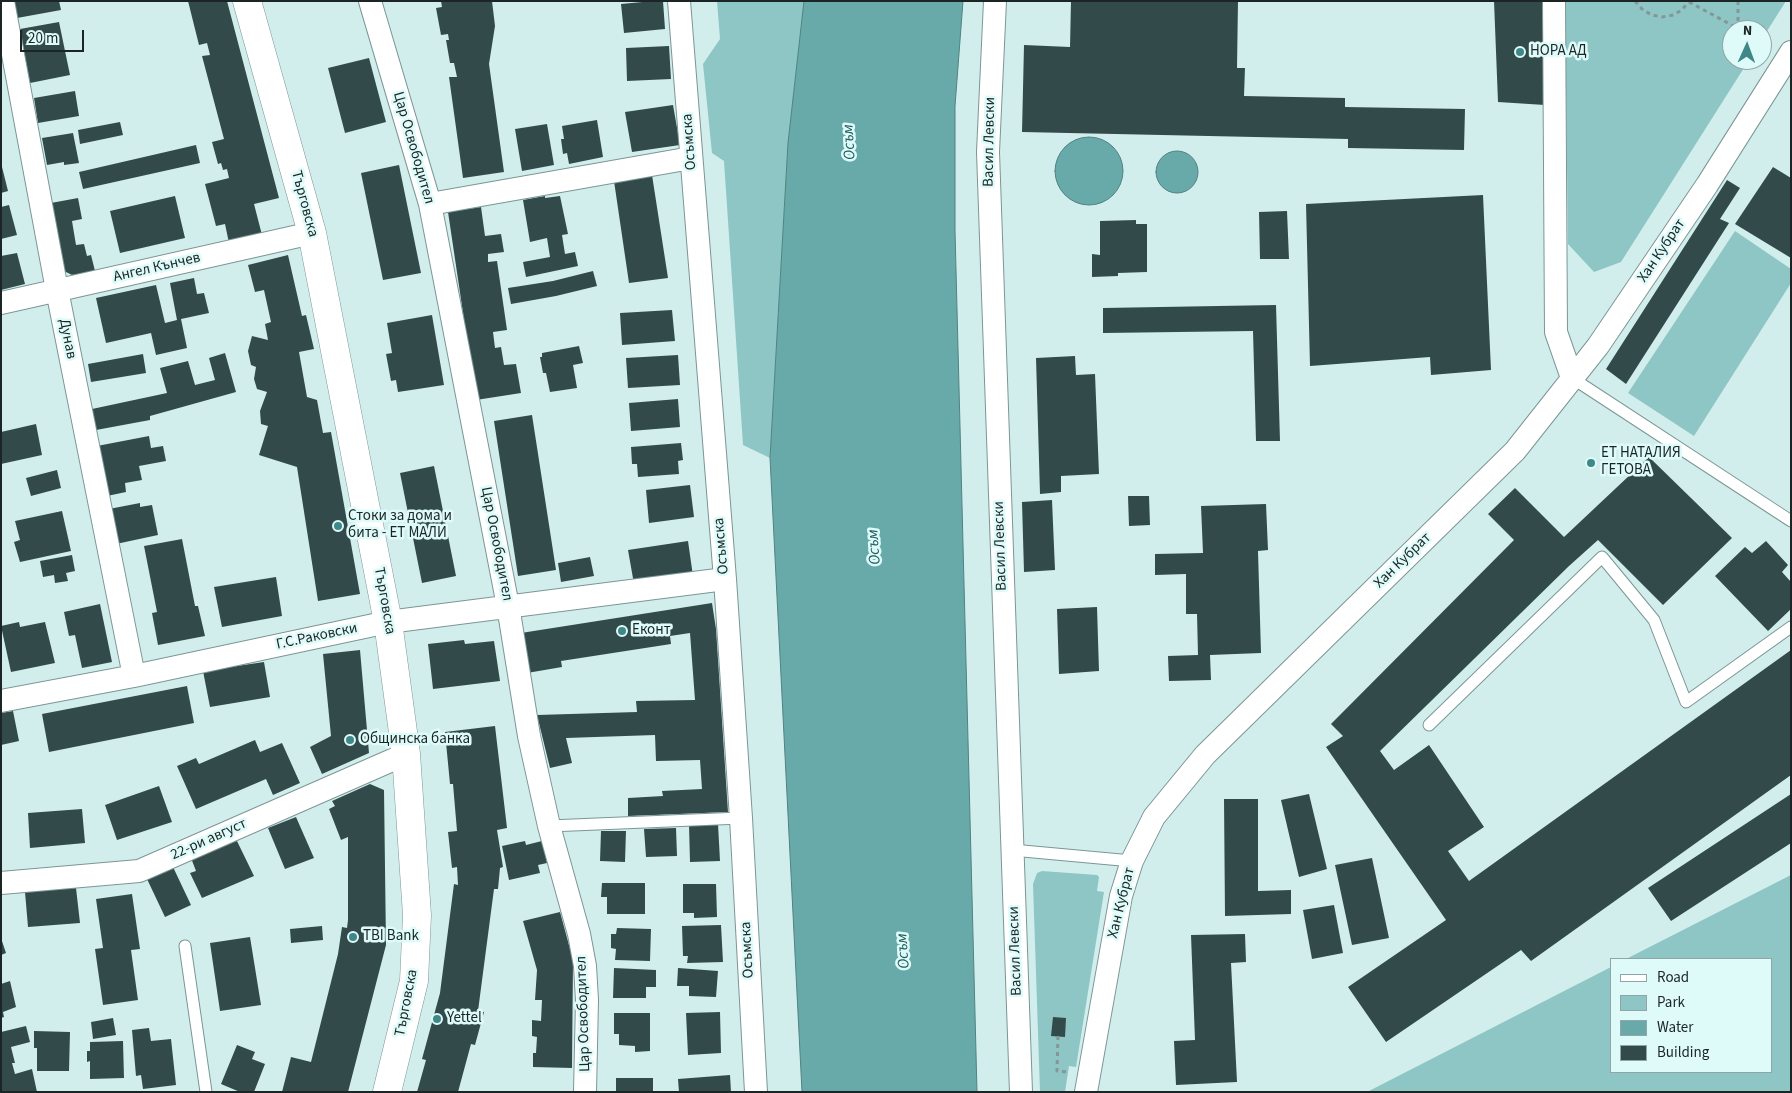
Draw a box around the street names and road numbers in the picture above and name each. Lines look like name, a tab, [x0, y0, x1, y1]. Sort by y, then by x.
street label: Цар Освободител	[388, 90, 438, 206]
street label: Васил Левски	[980, 97, 1000, 187]
street label: Осъмска	[679, 113, 701, 171]
street label: Търговска	[287, 169, 321, 239]
street label: Хан Кубрат	[1634, 216, 1690, 286]
street label: Ангел Кънчев	[112, 249, 202, 287]
street label: Дунав	[54, 318, 80, 360]
street label: Цар Освободител	[476, 485, 516, 603]
street label: Васил Левски	[990, 501, 1012, 591]
street label: Осъмска	[711, 517, 733, 575]
street label: Хан Кубрат	[1371, 529, 1435, 593]
street label: Търговска	[369, 566, 399, 636]
street label: Г.С.Раковски	[275, 620, 359, 654]
street label: 22-ри август	[168, 815, 250, 865]
street label: Хан Кубрат	[1104, 866, 1140, 940]
street label: Васил Левски	[1005, 906, 1027, 996]
street label: Осъмска	[738, 921, 758, 979]
street label: Цар Освободител	[573, 956, 595, 1072]
street label: Търговска	[392, 968, 422, 1038]

